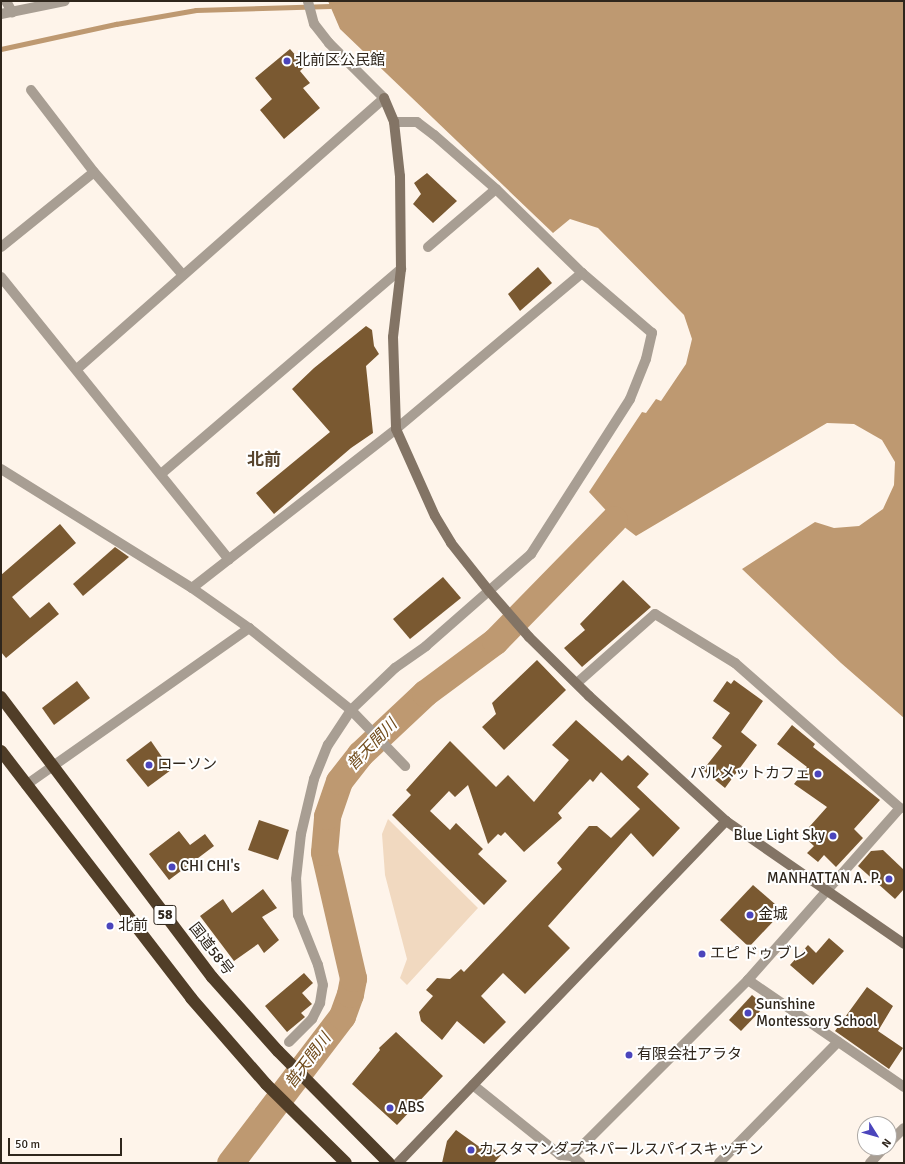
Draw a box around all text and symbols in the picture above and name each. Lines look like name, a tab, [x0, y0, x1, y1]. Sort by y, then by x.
place label: 北前区公民館	[295, 52, 385, 70]
marker: 北前区公民館	[282, 56, 292, 66]
district label: 北前	[247, 450, 281, 470]
water label: 普天間川	[343, 715, 401, 775]
place label: ローソン	[157, 756, 217, 774]
marker: ローソン	[144, 760, 154, 770]
place label: パルメットカフェ	[690, 765, 810, 783]
marker: パルメットカフェ	[813, 769, 823, 779]
place label: Blue Light Sky	[734, 827, 825, 845]
marker: Blue Light Sky	[828, 831, 838, 841]
place label: CHI CHI's	[180, 858, 240, 876]
marker: CHI CHI's	[167, 862, 177, 872]
place label: MANHATTAN A. P.	[767, 870, 881, 888]
marker: MANHATTAN A. P.	[884, 874, 894, 884]
road number: 58	[153, 903, 177, 927]
place label: 金城	[758, 906, 788, 924]
marker: 金城	[745, 910, 755, 920]
place label: 北前	[118, 917, 148, 935]
street label: 国道58号	[185, 919, 237, 979]
marker: 北前	[105, 921, 115, 931]
place label: エピ ドゥ ブレ	[710, 945, 807, 963]
marker: エピ ドゥ ブレ	[697, 949, 707, 959]
place label: Sunshine Montessory School	[756, 995, 877, 1030]
marker: Sunshine Montessory School	[743, 1008, 753, 1018]
water label: 普天間川	[281, 1030, 335, 1092]
place label: 有限会社アラタ	[637, 1046, 742, 1064]
marker: 有限会社アラタ	[624, 1050, 634, 1060]
place label: ABS	[398, 1099, 425, 1117]
marker: ABS	[385, 1103, 395, 1113]
north arrow	[857, 1116, 897, 1156]
scale bar	[10, 1130, 124, 1156]
text: N	[879, 1136, 894, 1150]
text: 50 m	[15, 1137, 40, 1152]
place label: カスタマンダプネパールスパイスキッチン	[479, 1141, 764, 1159]
marker: カスタマンダプネパールスパイスキッチン	[466, 1145, 476, 1155]

